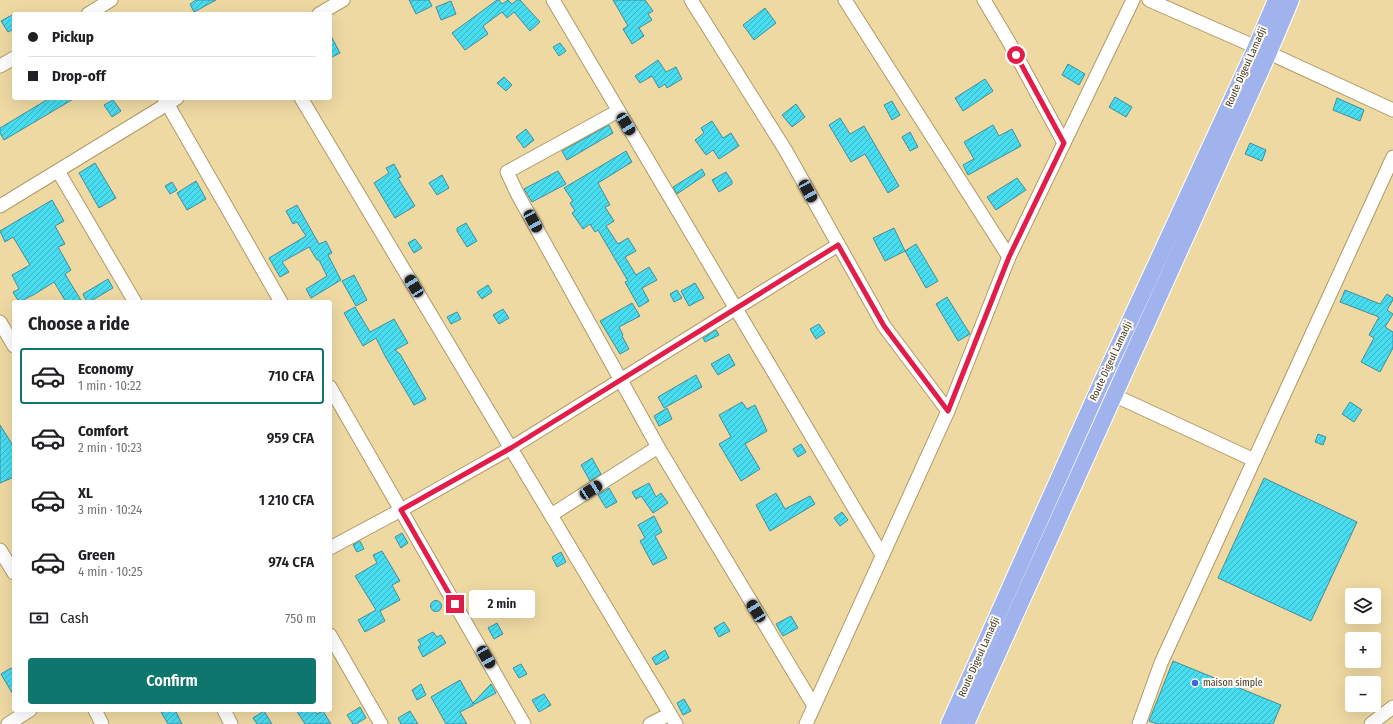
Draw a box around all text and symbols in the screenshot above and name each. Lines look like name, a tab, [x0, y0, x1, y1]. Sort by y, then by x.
street label: Route Digeul Lamadji	[1223, 25, 1269, 109]
text: Pickup	[52, 28, 94, 46]
route start	[1007, 46, 1025, 64]
text: Drop-off	[52, 67, 106, 85]
car	[615, 111, 637, 137]
car	[797, 178, 819, 204]
car	[522, 208, 544, 234]
car	[403, 273, 425, 299]
text: Choose a ride	[28, 313, 130, 335]
street label: Route Digeul Lamadji	[1087, 319, 1135, 403]
icon: car	[30, 358, 66, 394]
text: Economy	[78, 360, 133, 378]
text: 710 CFA	[269, 367, 314, 385]
text: 1 min · 10:22	[78, 378, 141, 393]
icon: car	[30, 420, 66, 456]
text: Comfort	[78, 422, 129, 440]
text: 959 CFA	[267, 429, 314, 447]
text: 2 min · 10:23	[78, 440, 142, 455]
car	[578, 478, 604, 502]
icon: car	[30, 482, 66, 518]
text: XL	[78, 484, 93, 502]
text: 1 210 CFA	[259, 491, 314, 509]
text: 3 min · 10:24	[78, 502, 142, 517]
icon: car	[30, 544, 66, 580]
text: Green	[78, 546, 115, 564]
text: 974 CFA	[268, 553, 314, 571]
text: 4 min · 10:25	[78, 564, 143, 579]
map controls	[1345, 588, 1381, 712]
button: layers	[1345, 588, 1381, 624]
callout: 2 min	[469, 590, 535, 618]
route end	[446, 595, 464, 613]
text: 2 min	[488, 596, 516, 611]
car	[745, 598, 767, 624]
icon: cash	[28, 607, 50, 629]
text: Cash	[60, 609, 89, 627]
text: 750 m	[285, 611, 316, 626]
street label: Route Digeul Lamadji	[956, 615, 1002, 699]
button: +	[1345, 632, 1381, 668]
car	[475, 644, 497, 670]
button: Confirm	[28, 658, 316, 704]
button: −	[1345, 676, 1381, 712]
place label: maison simple	[1203, 677, 1263, 689]
marker: maison simple	[1190, 678, 1200, 688]

